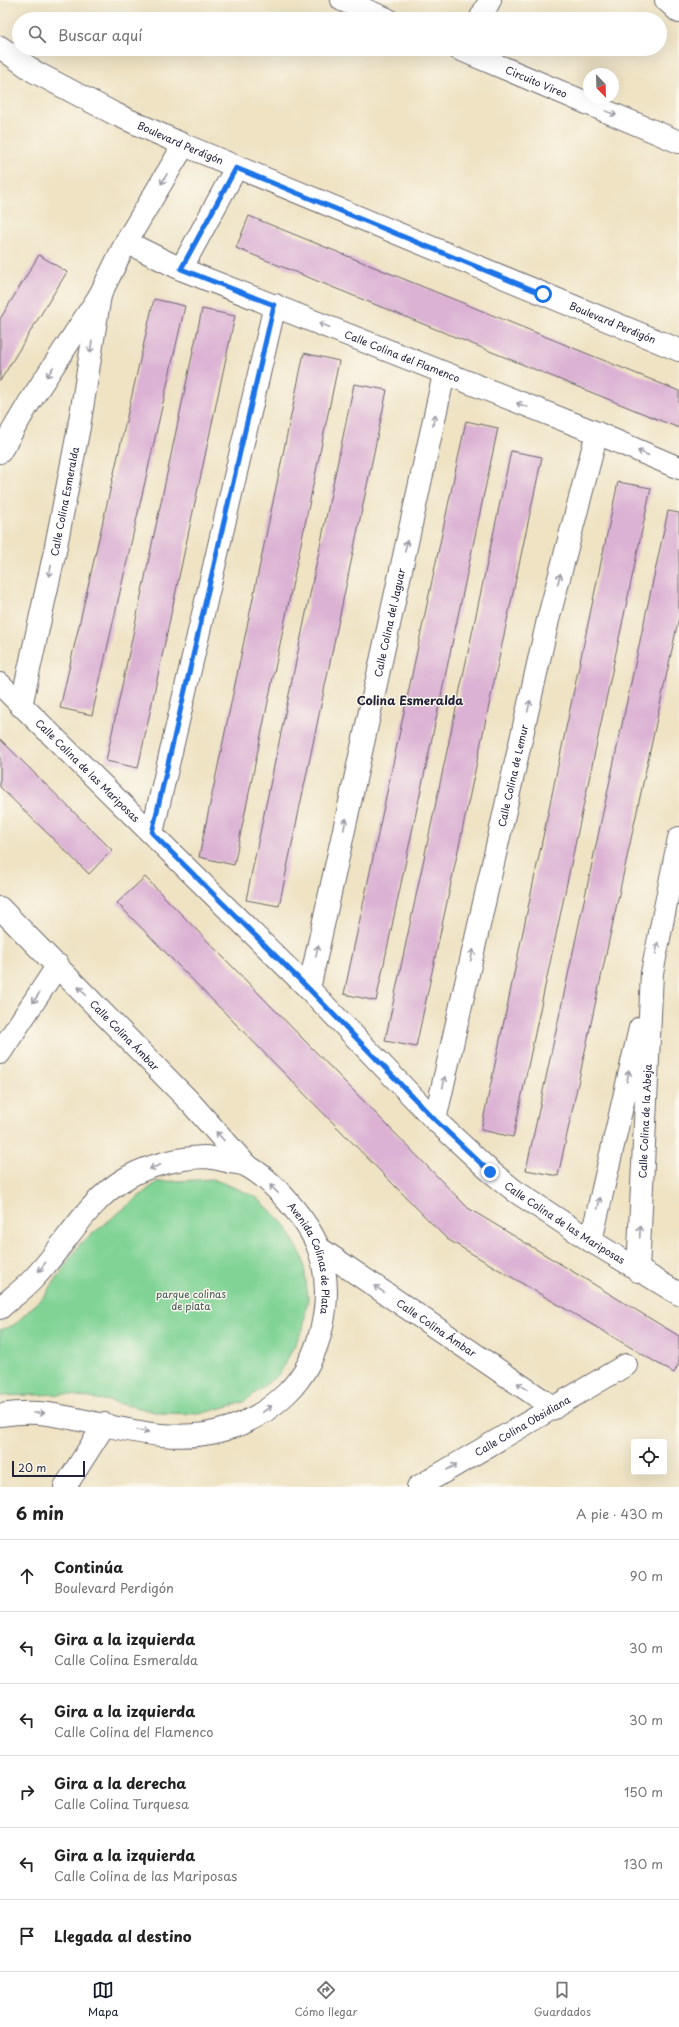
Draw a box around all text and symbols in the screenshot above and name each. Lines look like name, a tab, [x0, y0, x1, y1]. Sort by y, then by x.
search box	[12, 12, 667, 56]
icon: search	[26, 23, 48, 45]
text: Buscar aquí	[58, 23, 142, 46]
street label: Circuito Vireo	[503, 61, 570, 101]
north arrow	[583, 68, 619, 104]
one-way arrow	[605, 110, 617, 118]
street label: Boulevard Perdigón	[135, 117, 226, 168]
one-way arrow	[160, 173, 168, 185]
route start	[534, 285, 552, 303]
street label: Boulevard Perdigón	[567, 297, 658, 347]
one-way arrow	[318, 321, 330, 328]
street label: Calle Colina del Flamenco	[342, 326, 463, 385]
one-way arrow	[87, 340, 95, 353]
one-way arrow	[45, 366, 54, 377]
one-way arrow	[517, 400, 529, 408]
one-way arrow	[430, 413, 438, 426]
street label: Calle Colina Esmeralda	[46, 446, 82, 558]
one-way arrow	[638, 449, 650, 456]
one-way arrow	[402, 540, 410, 553]
one-way arrow	[46, 564, 54, 577]
street label: Calle Colina del Jaguar	[370, 566, 408, 678]
one-way arrow	[556, 573, 563, 586]
district label: Colina Esmeralda	[357, 691, 464, 709]
one-way arrow	[525, 699, 533, 712]
street label: Calle Colina de las Mariposas	[32, 715, 144, 825]
street label: Calle Colina de Lemur	[493, 723, 531, 828]
one-way arrow	[342, 818, 350, 831]
one-way arrow	[653, 942, 661, 955]
one-way arrow	[314, 945, 322, 958]
one-way arrow	[469, 949, 477, 962]
one-way arrow	[78, 986, 87, 996]
one-way arrow	[32, 992, 40, 1003]
street label: Calle Colina Ámbar	[87, 996, 163, 1074]
street label: Calle Colina de la Abeja	[634, 1063, 655, 1179]
one-way arrow	[625, 1070, 633, 1083]
one-way arrow	[440, 1076, 448, 1089]
one-way arrow	[215, 1131, 225, 1141]
one-way arrow	[149, 1163, 161, 1171]
route end	[481, 1163, 499, 1181]
street label: Calle Colina de las Mariposas	[502, 1178, 629, 1267]
one-way arrow	[269, 1184, 279, 1194]
one-way arrow	[596, 1197, 604, 1210]
street label: Avenida Colinas de Plata	[285, 1199, 334, 1316]
one-way arrow	[637, 1226, 644, 1239]
one-way arrow	[38, 1262, 47, 1273]
one-way arrow	[374, 1285, 385, 1293]
park label: parque colinas de plata	[156, 1286, 226, 1313]
street label: Calle Colina Ámbar	[394, 1295, 480, 1360]
one-way arrow	[517, 1382, 528, 1390]
street label: Calle Colina Obsidiana	[472, 1391, 573, 1459]
one-way arrow	[261, 1404, 272, 1413]
one-way arrow	[32, 1409, 45, 1417]
one-way arrow	[136, 1428, 149, 1436]
map controls	[631, 1439, 667, 1475]
button: locate	[631, 1439, 667, 1475]
scale bar	[12, 1459, 85, 1478]
text: 20 m	[18, 1459, 46, 1476]
one-way arrow	[446, 1463, 458, 1471]
text: 6 min	[16, 1500, 64, 1526]
text: A pie · 430 m	[576, 1504, 663, 1523]
text: Continúa	[54, 1555, 123, 1578]
icon: ahead	[16, 1565, 38, 1587]
text: 90 m	[630, 1566, 663, 1585]
text: Boulevard Perdigón	[54, 1578, 174, 1597]
text: Gira a la izquierda	[54, 1627, 195, 1650]
icon: left	[16, 1637, 38, 1659]
text: 30 m	[629, 1638, 663, 1657]
text: Calle Colina Esmeralda	[54, 1650, 198, 1669]
text: Gira a la izquierda	[54, 1699, 195, 1722]
icon: left	[16, 1709, 38, 1731]
text: 30 m	[629, 1710, 663, 1729]
text: Calle Colina del Flamenco	[54, 1722, 214, 1741]
text: Gira a la derecha	[54, 1771, 186, 1794]
icon: right	[16, 1781, 38, 1803]
text: 150 m	[624, 1782, 663, 1801]
text: Calle Colina Turquesa	[54, 1794, 189, 1813]
text: Gira a la izquierda	[54, 1843, 195, 1866]
icon: left	[16, 1853, 38, 1875]
text: 130 m	[624, 1854, 663, 1873]
text: Calle Colina de las Mariposas	[54, 1866, 237, 1885]
text: Llegada al destino	[54, 1924, 192, 1947]
icon: arrive	[16, 1925, 38, 1947]
tab: Mapa	[88, 1979, 118, 2020]
tab: Cómo llegar	[295, 1979, 357, 2020]
tab: Guardados	[534, 1979, 591, 2020]

